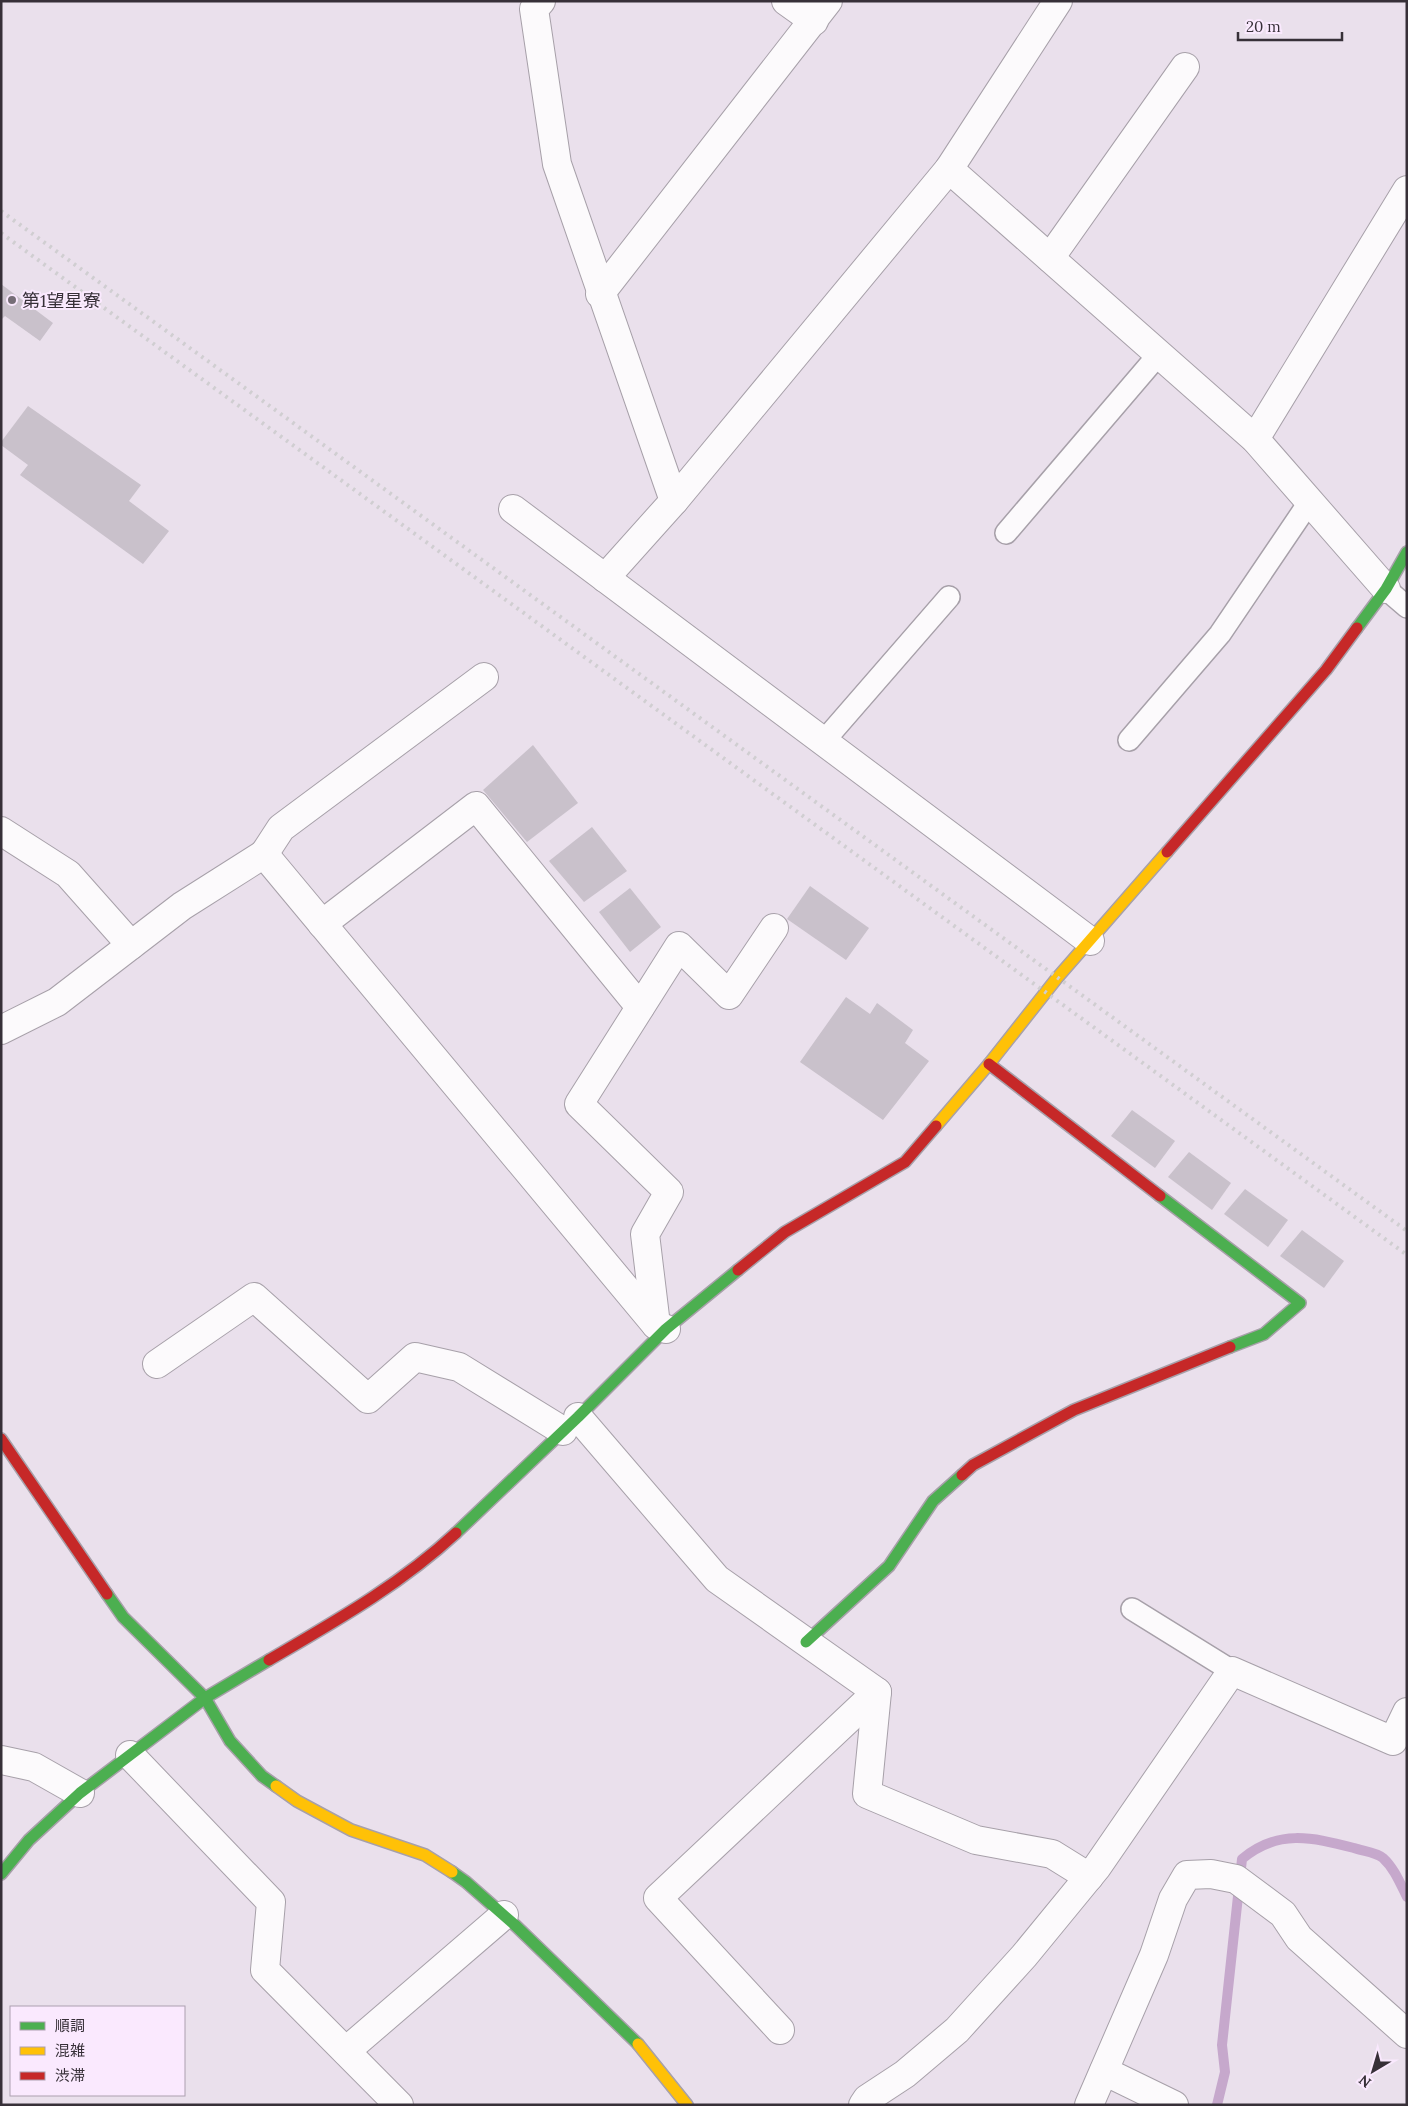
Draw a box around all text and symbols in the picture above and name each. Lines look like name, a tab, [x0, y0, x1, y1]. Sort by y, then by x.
scale bar	[1238, 10, 1342, 42]
text: 20 m	[1246, 17, 1281, 36]
place label: 第1望星寮	[22, 289, 101, 312]
marker: 第1望星寮	[6, 294, 18, 306]
legend	[10, 2006, 185, 2096]
text: 順調	[55, 2016, 85, 2035]
text: 混雑	[55, 2041, 85, 2060]
north arrow	[1348, 2046, 1398, 2096]
text: 渋滞	[55, 2066, 85, 2085]
text: N	[1355, 2071, 1375, 2092]

